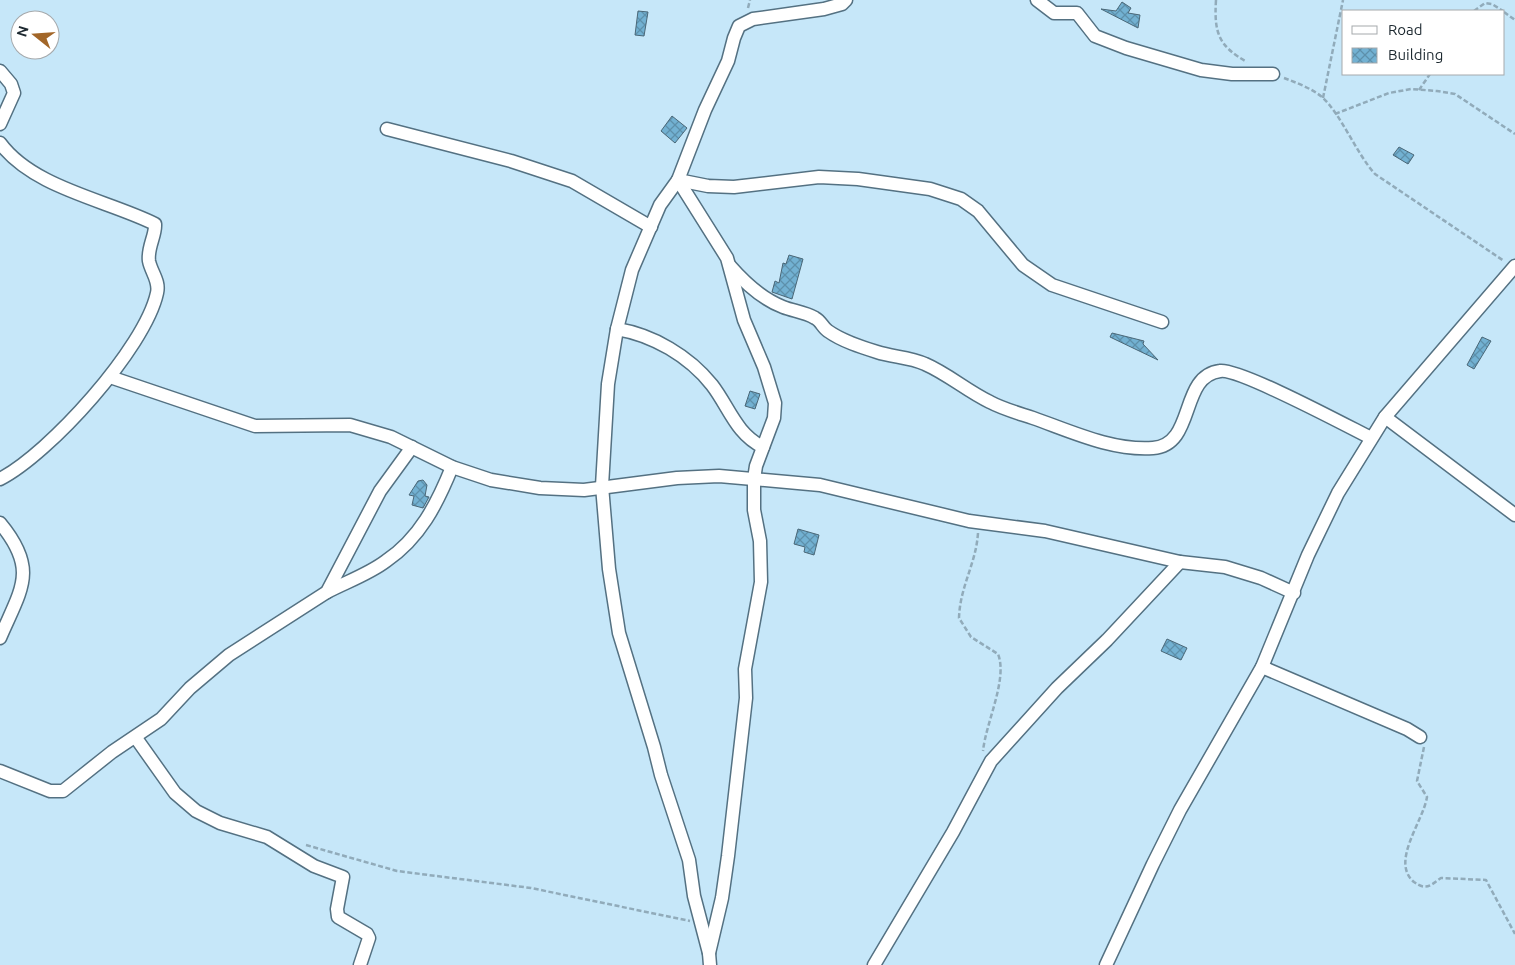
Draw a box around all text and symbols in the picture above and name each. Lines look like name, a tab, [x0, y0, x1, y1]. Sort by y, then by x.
north arrow	[10, 10, 60, 60]
legend	[1342, 10, 1505, 75]
text: Road	[1388, 21, 1423, 38]
text: N	[13, 24, 32, 39]
text: Building	[1388, 46, 1443, 63]

